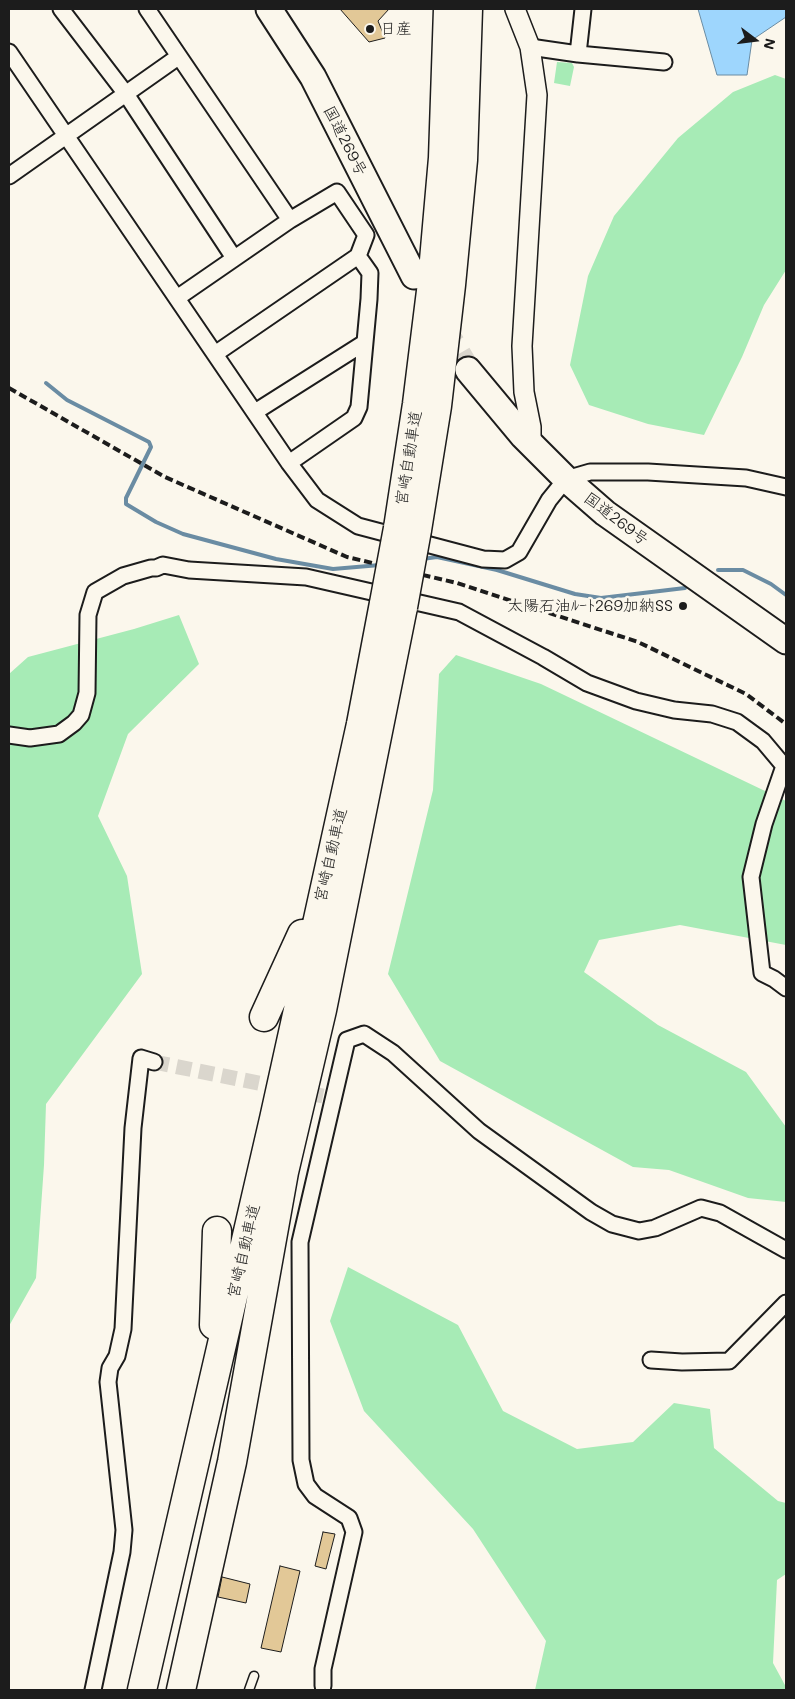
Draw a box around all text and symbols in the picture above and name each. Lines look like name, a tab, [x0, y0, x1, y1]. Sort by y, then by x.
north arrow	[730, 15, 780, 65]
place label: 日産	[380, 19, 412, 39]
marker: 日産	[364, 23, 376, 35]
text: N	[759, 36, 781, 52]
street label: 国道269号	[319, 103, 371, 179]
street label: 宮崎自動車道	[392, 409, 426, 507]
street label: 国道269号	[580, 488, 652, 550]
place label: 太陽石油ﾙｰﾄ269加納SS	[507, 596, 673, 616]
marker: 太陽石油ﾙｰﾄ269加納SS	[677, 600, 689, 612]
street label: 宮崎自動車道	[311, 806, 351, 904]
street label: 宮崎自動車道	[224, 1202, 264, 1300]

